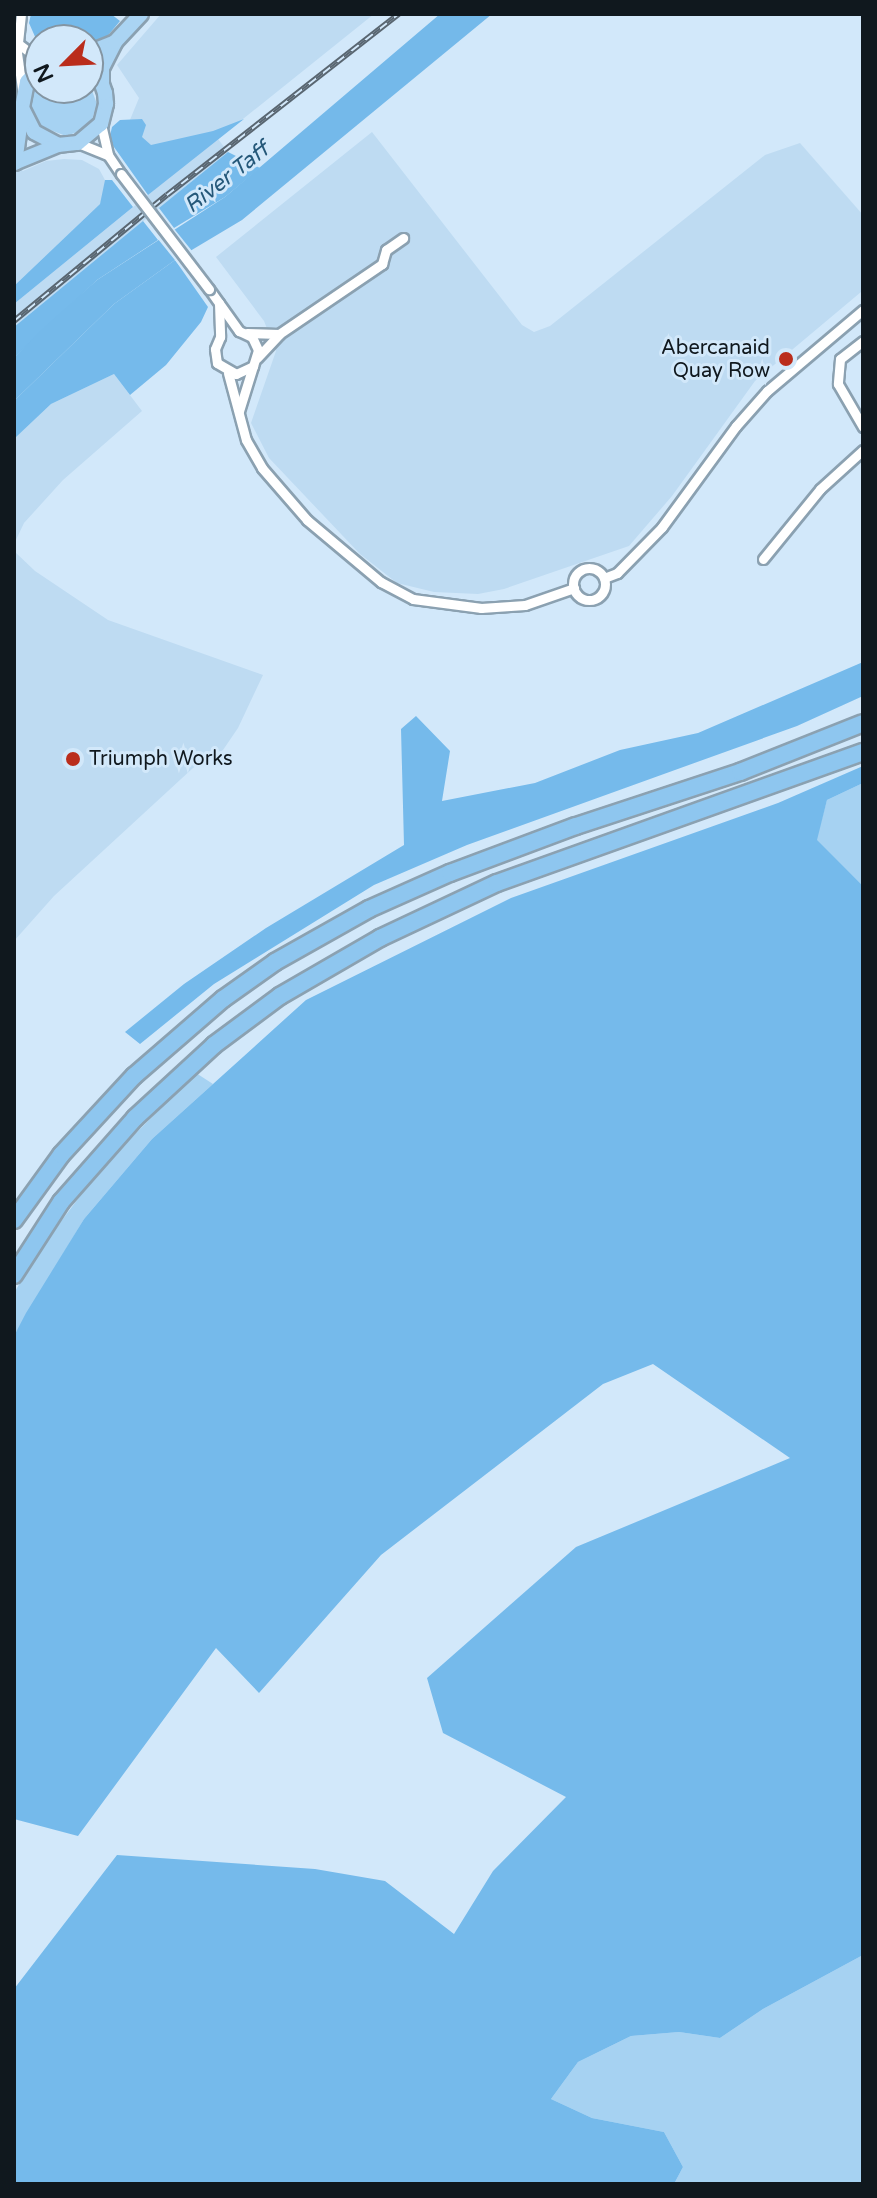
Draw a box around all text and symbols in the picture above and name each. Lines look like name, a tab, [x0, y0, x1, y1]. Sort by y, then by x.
north arrow	[24, 24, 104, 104]
text: N	[28, 60, 59, 86]
water label: River Taff	[179, 137, 275, 219]
place label: Abercanaid Quay Row	[661, 336, 770, 383]
marker: Abercanaid Quay Row	[777, 350, 795, 368]
place label: Triumph Works	[89, 747, 233, 771]
marker: Triumph Works	[64, 750, 82, 768]

